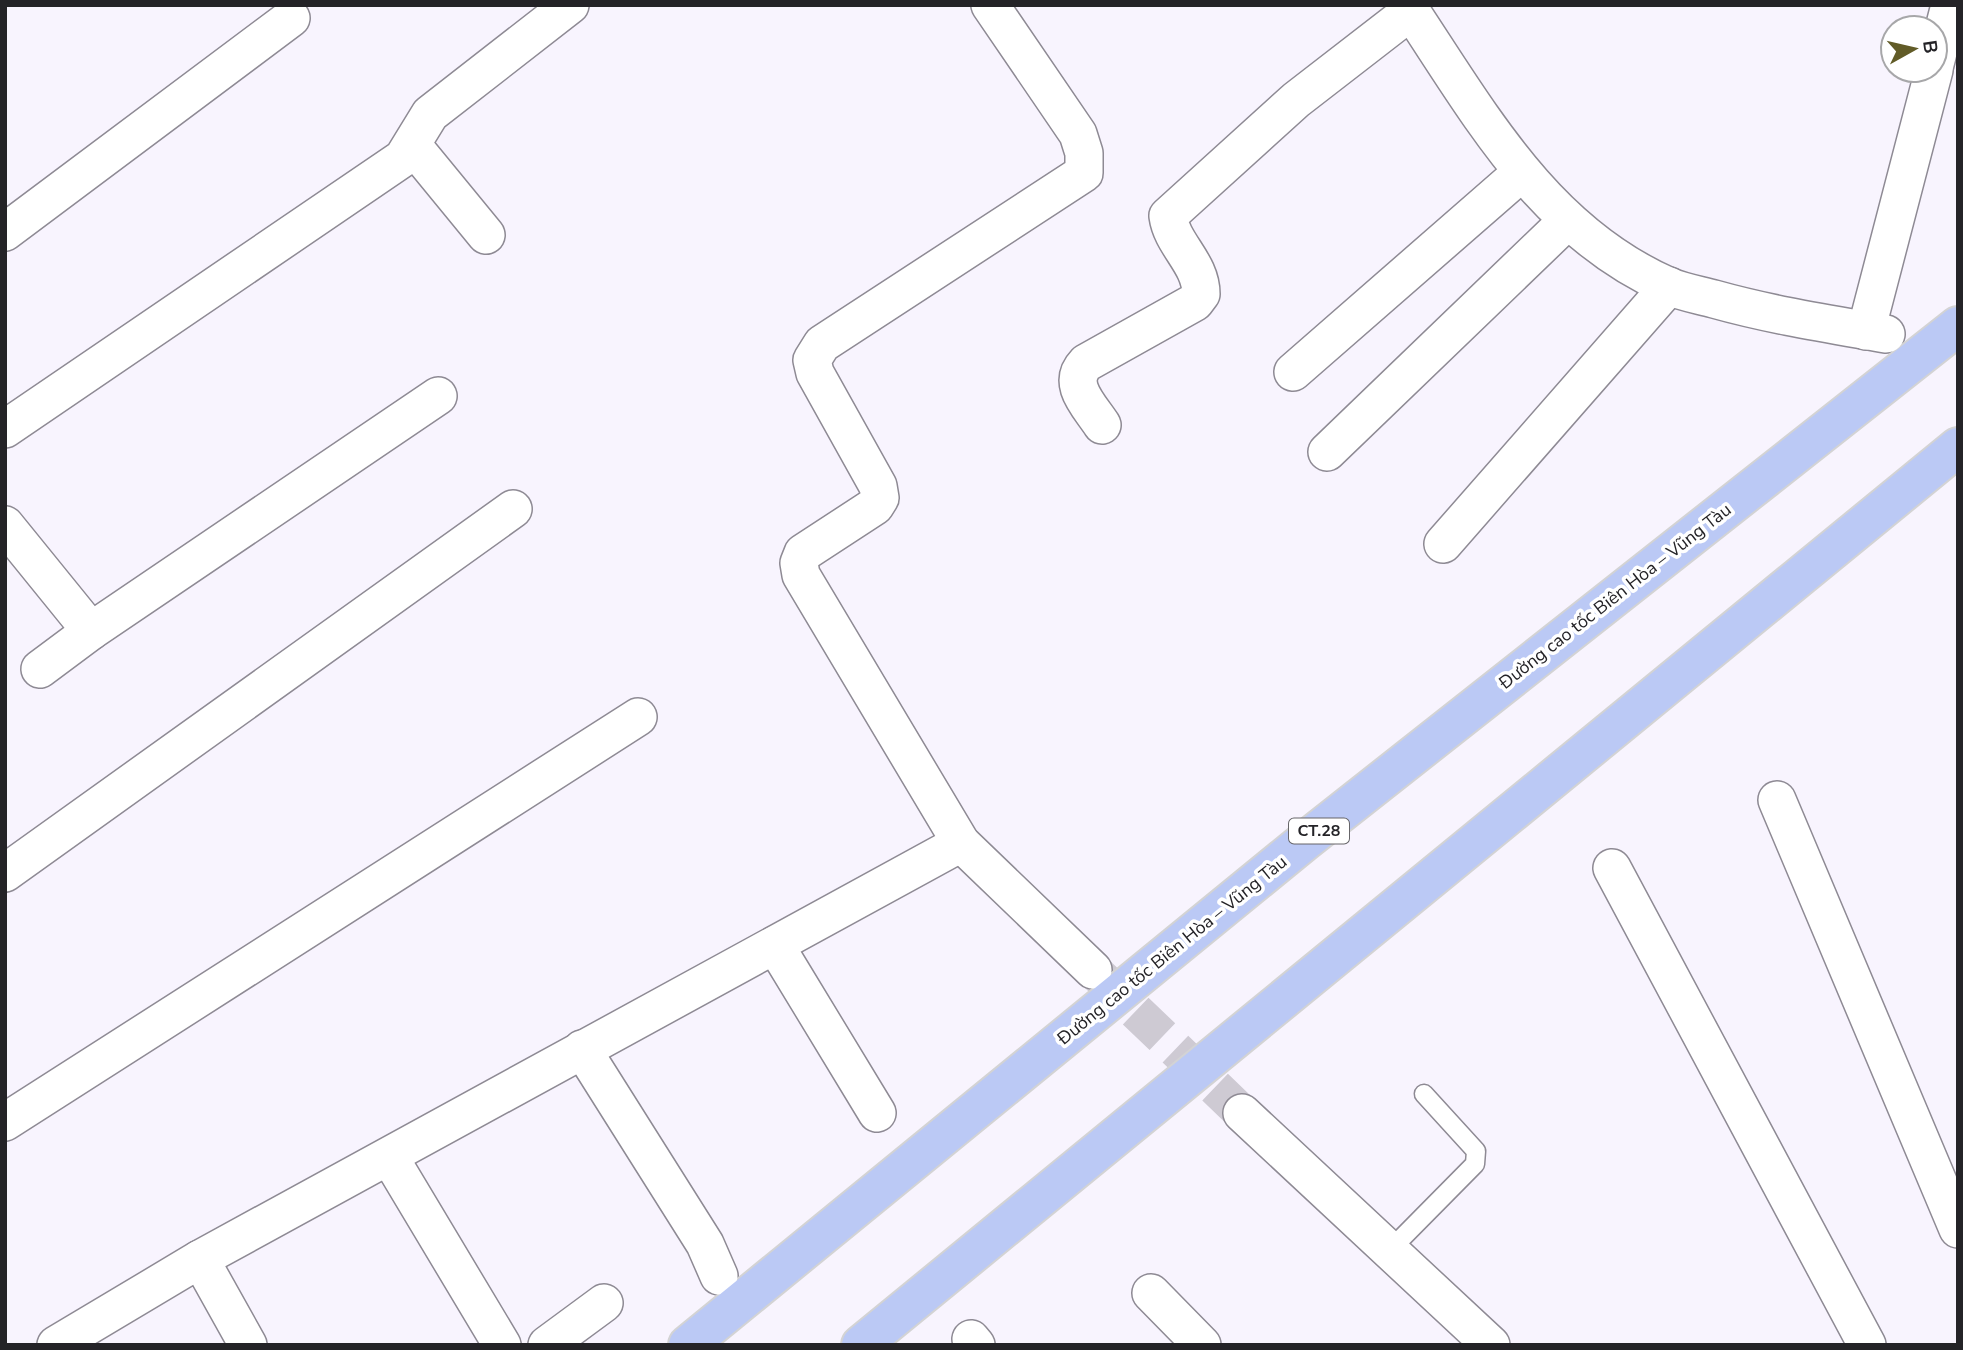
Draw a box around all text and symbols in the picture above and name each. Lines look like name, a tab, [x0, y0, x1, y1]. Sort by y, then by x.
north arrow	[1879, 14, 1949, 84]
text: B	[1916, 38, 1944, 55]
street label: Đường cao tốc Biên Hòa – Vũng Tàu	[1493, 498, 1736, 695]
road number: CT.28	[1289, 818, 1349, 844]
street label: Đường cao tốc Biên Hòa – Vũng Tàu	[1051, 850, 1292, 1051]

